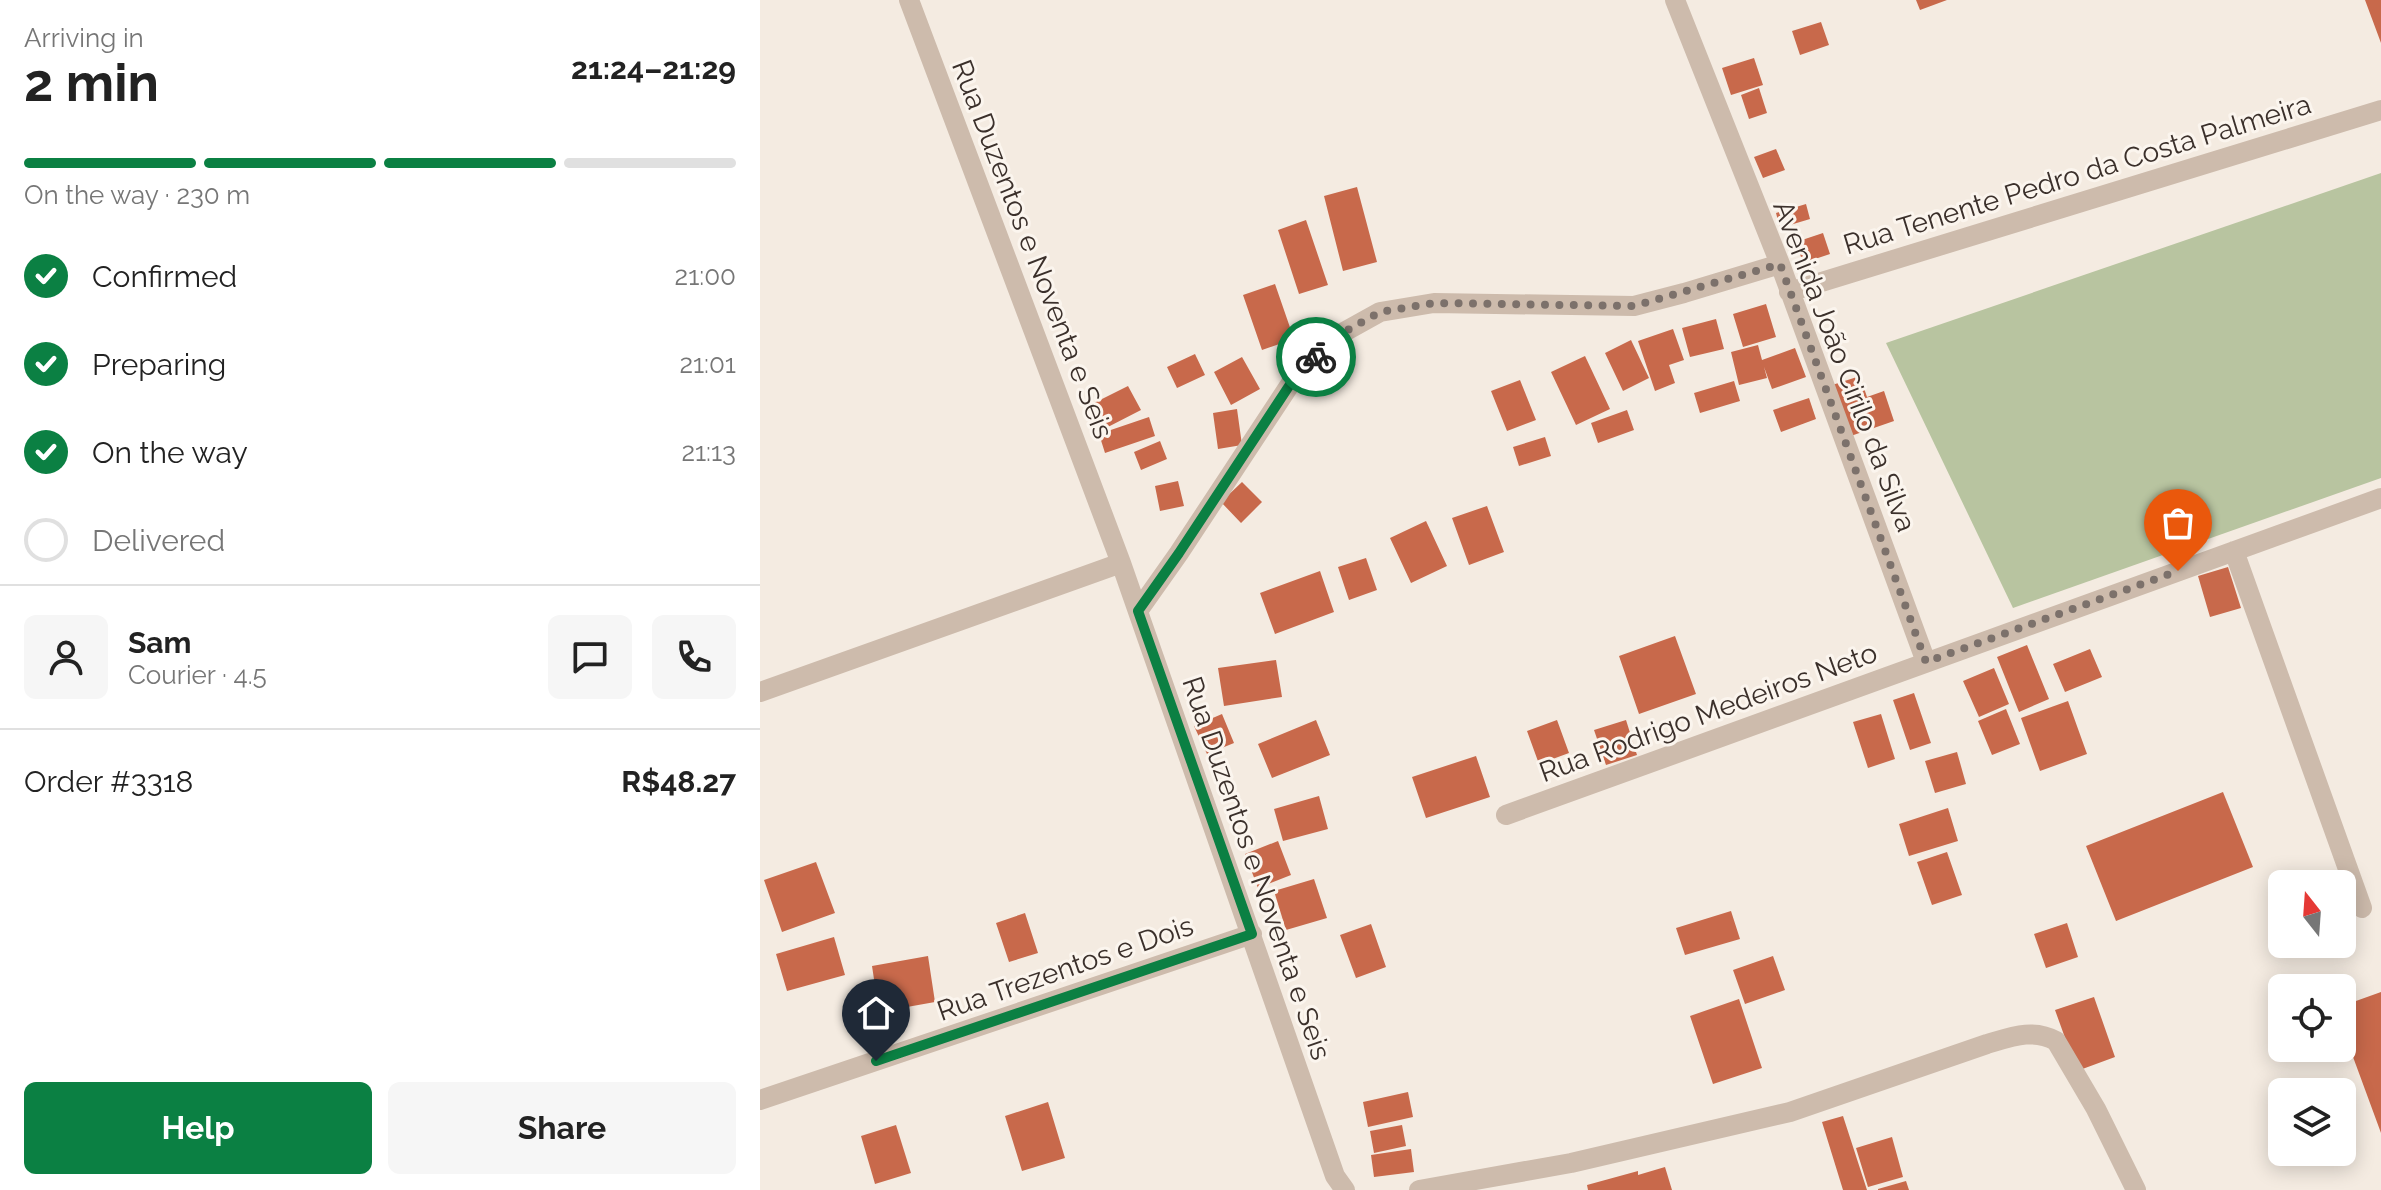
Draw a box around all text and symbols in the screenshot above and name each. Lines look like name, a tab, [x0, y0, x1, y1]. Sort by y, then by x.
text: Arriving in	[24, 23, 144, 53]
text: 21:24–21:29	[571, 51, 736, 86]
text: 2 min	[24, 52, 159, 113]
street label: Rua Duzentos e Noventa e Seis	[945, 55, 1120, 443]
street label: Rua Tenente Pedro da Costa Palmeira	[1839, 88, 2315, 261]
text: On the way · 230 m	[24, 180, 250, 210]
street label: Avenida João Cirilo da Silva	[1766, 196, 1923, 536]
icon: check	[24, 254, 68, 298]
text: Confirmed	[92, 259, 237, 294]
text: 21:00	[675, 261, 736, 291]
courier	[1276, 317, 1356, 397]
icon: bike	[1294, 335, 1338, 379]
icon: check	[24, 342, 68, 386]
text: Preparing	[92, 347, 226, 382]
text: 21:01	[679, 349, 736, 379]
icon: check	[24, 430, 68, 474]
text: On the way	[92, 435, 248, 470]
text: 21:13	[681, 437, 736, 467]
pin	[2144, 489, 2212, 571]
icon: bag	[2156, 501, 2200, 545]
text: Delivered	[92, 523, 225, 558]
button: person	[24, 615, 108, 699]
button: chat	[548, 615, 632, 699]
button: phone	[652, 615, 736, 699]
text: Sam	[128, 625, 191, 660]
street label: Rua Rodrigo Medeiros Neto	[1535, 636, 1882, 789]
text: Courier · 4.5	[128, 660, 267, 690]
street label: Rua Duzentos e Noventa e Seis	[1175, 672, 1338, 1064]
text: Order #3318	[24, 764, 193, 799]
text: R$48.27	[621, 764, 736, 799]
north arrow	[2268, 870, 2356, 958]
map controls	[2268, 870, 2356, 1166]
street label: Rua Trezentos e Dois	[933, 909, 1198, 1028]
button: locate	[2268, 974, 2356, 1062]
pin	[842, 979, 910, 1061]
icon: home	[854, 991, 898, 1035]
button: layers	[2268, 1078, 2356, 1166]
button: Help	[24, 1082, 372, 1174]
button: Share	[388, 1082, 736, 1174]

